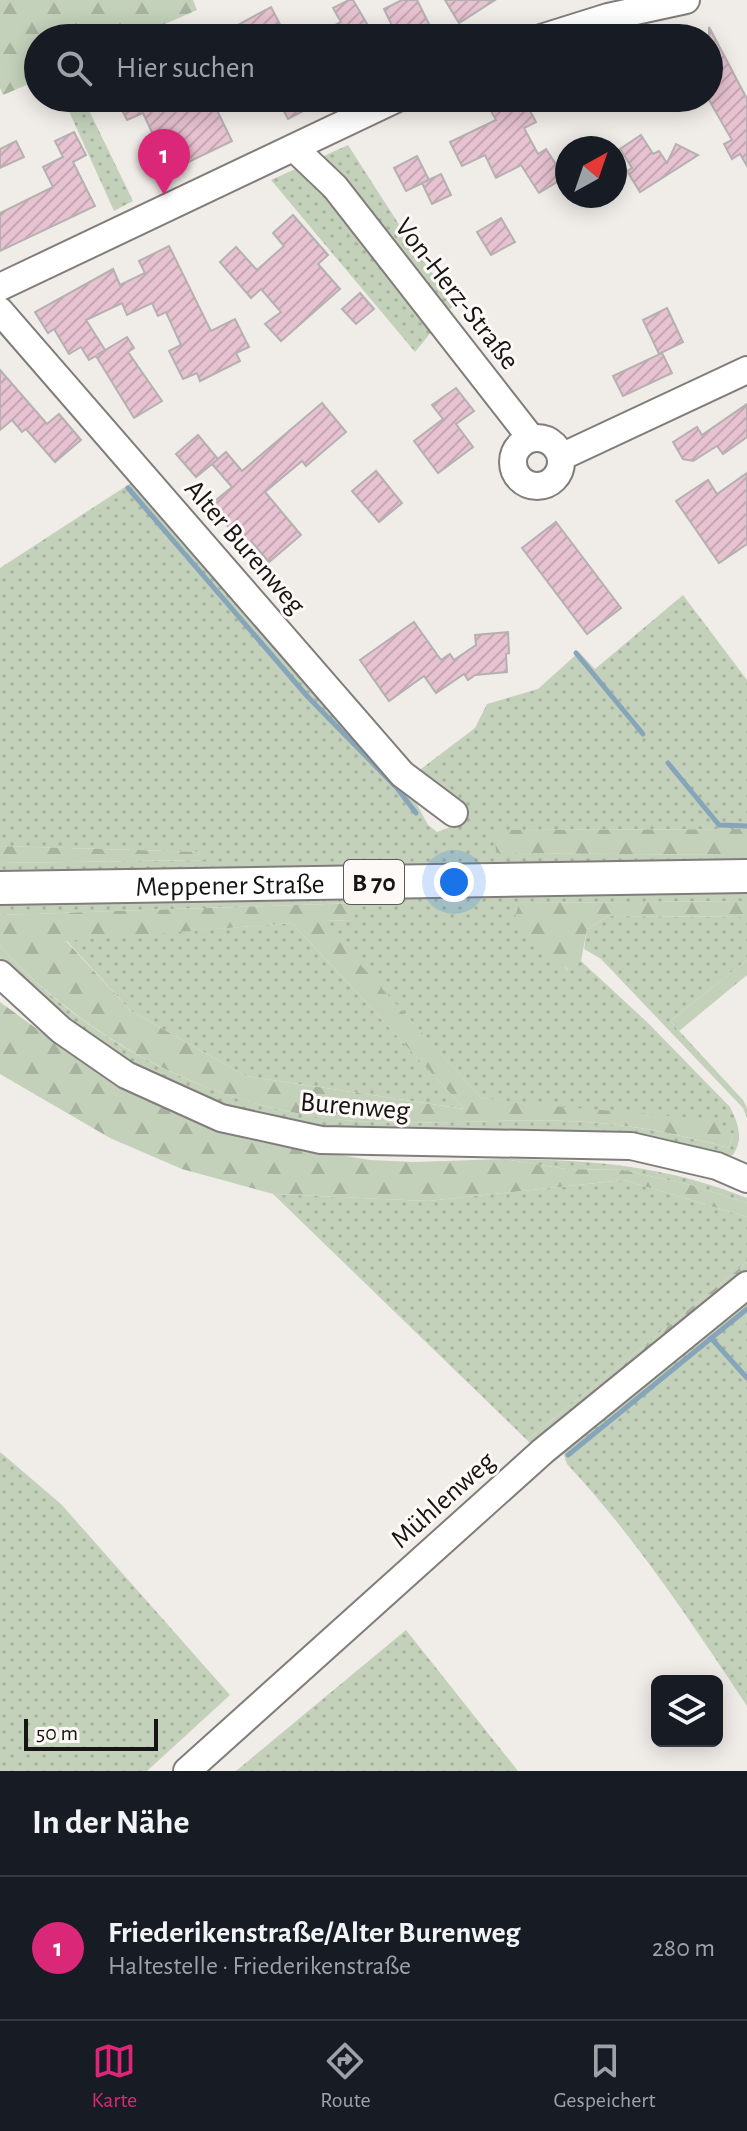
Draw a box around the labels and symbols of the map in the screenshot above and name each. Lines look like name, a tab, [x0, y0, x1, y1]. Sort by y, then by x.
pin: 1	[138, 129, 190, 195]
north arrow	[555, 136, 627, 208]
street label: Von-Herz-Straße	[389, 213, 524, 375]
street label: Alter Burenweg	[179, 475, 310, 620]
road number: B 70	[344, 860, 404, 904]
your location	[434, 862, 474, 902]
street label: Meppener Straße	[135, 871, 325, 902]
street label: Burenweg	[299, 1088, 411, 1126]
street label: Mühlenweg	[386, 1447, 501, 1554]
scale bar	[24, 1715, 158, 1751]

